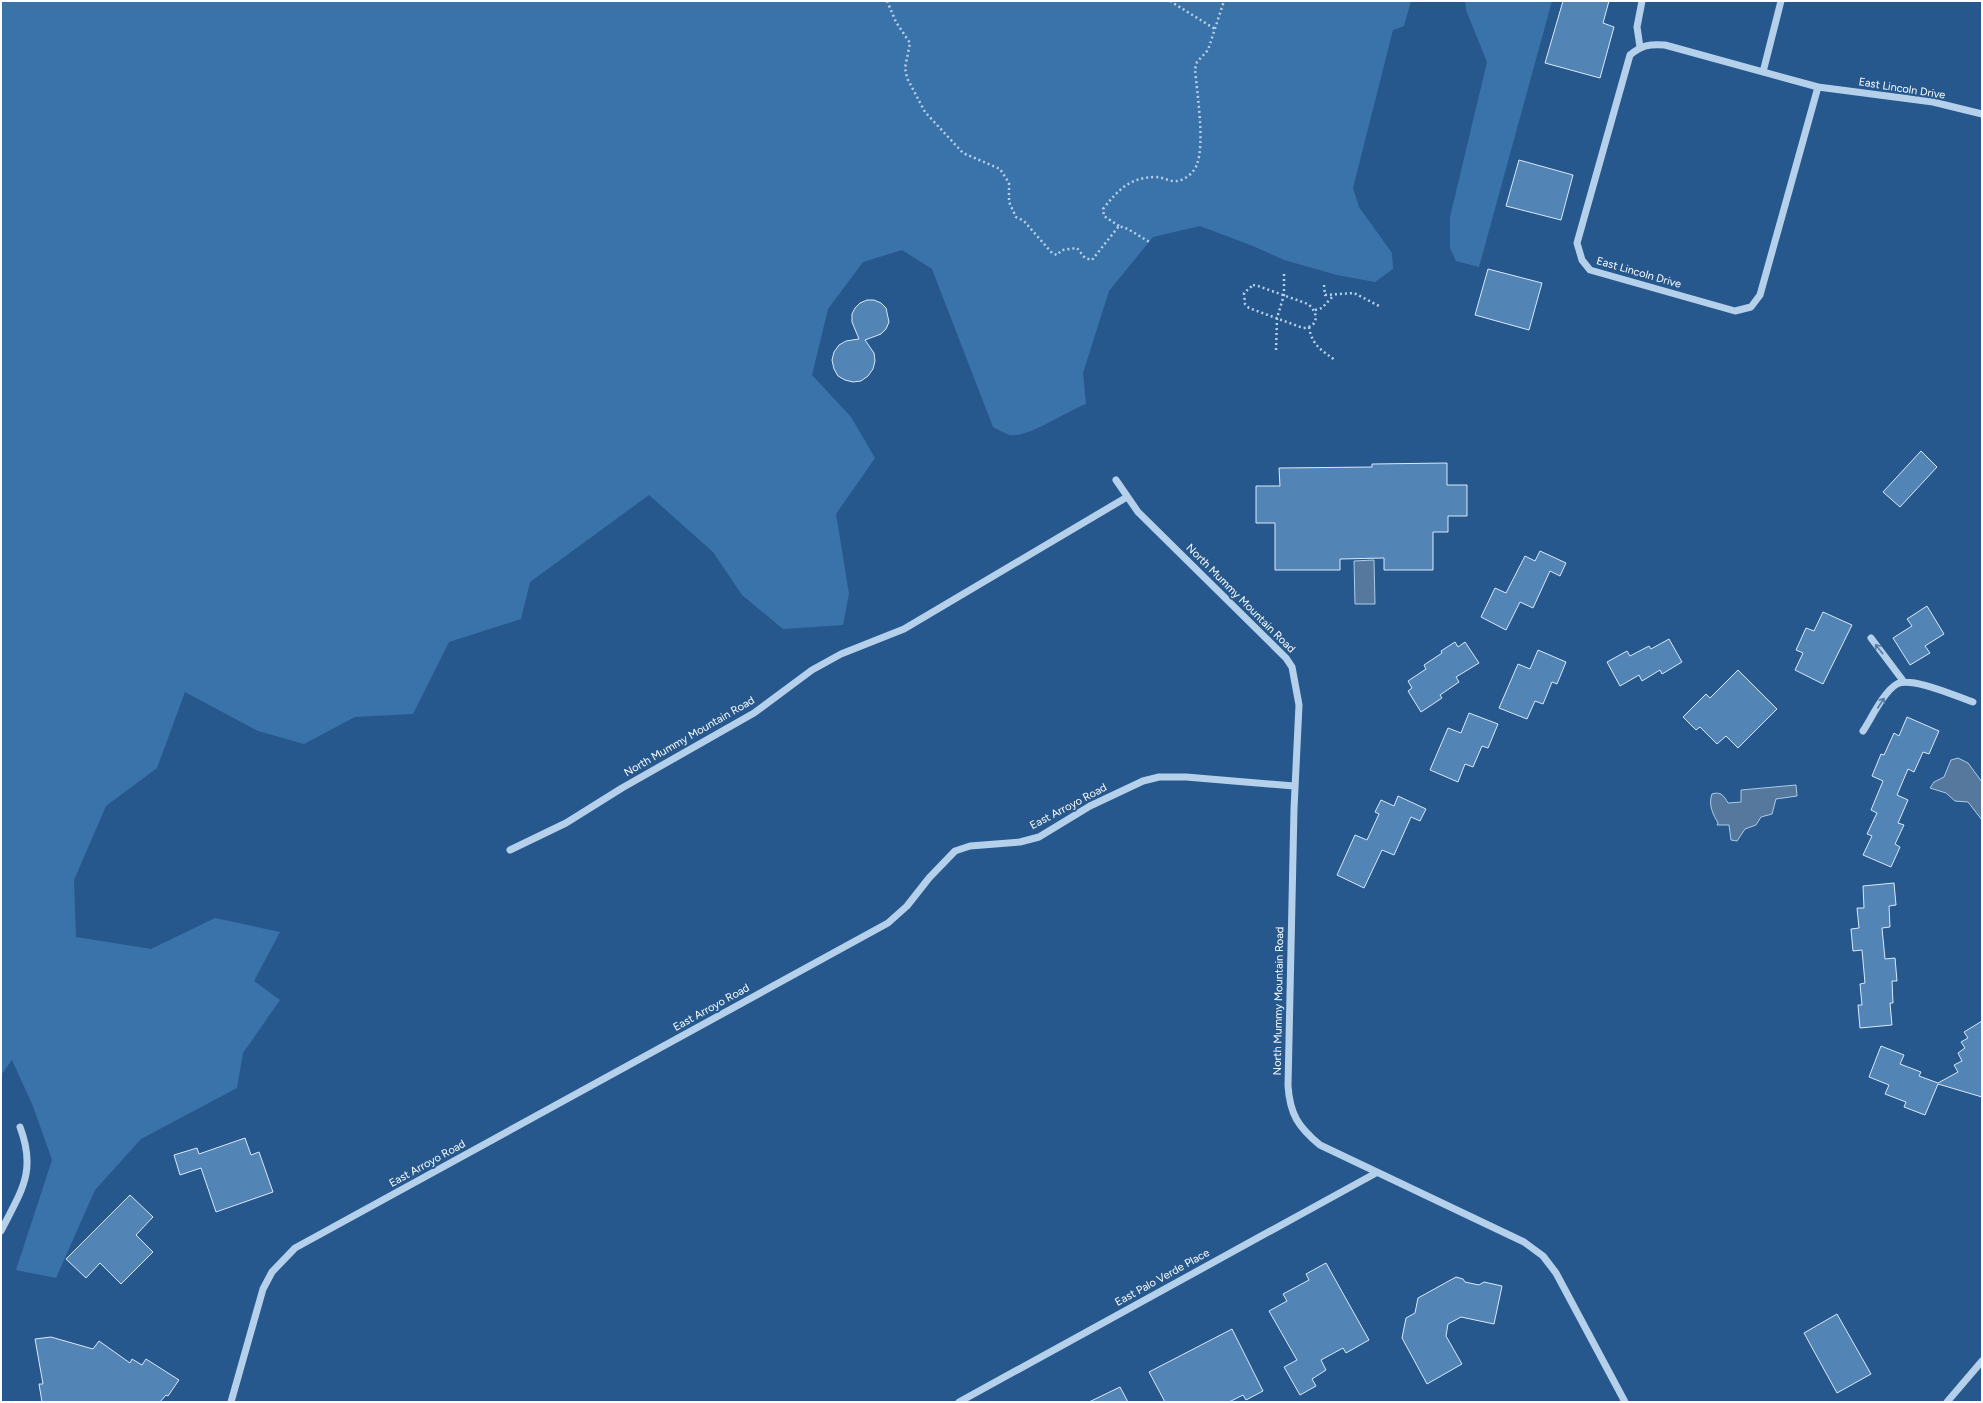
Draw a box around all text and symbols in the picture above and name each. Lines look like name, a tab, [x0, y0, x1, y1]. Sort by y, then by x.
street label: East Lincoln Drive	[1858, 75, 1946, 102]
street label: East Lincoln Drive	[1595, 254, 1683, 291]
street label: North Mummy Mountain Road	[1183, 541, 1298, 656]
one-way arrow	[1875, 643, 1883, 654]
street label: North Mummy Mountain Road	[622, 694, 757, 779]
one-way arrow	[1877, 698, 1885, 709]
street label: East Arroyo Road	[1028, 781, 1109, 832]
street label: North Mummy Mountain Road	[1271, 927, 1286, 1075]
street label: East Arroyo Road	[671, 981, 752, 1034]
street label: East Arroyo Road	[387, 1137, 468, 1190]
street label: East Palo Verde Place	[1113, 1246, 1212, 1309]

